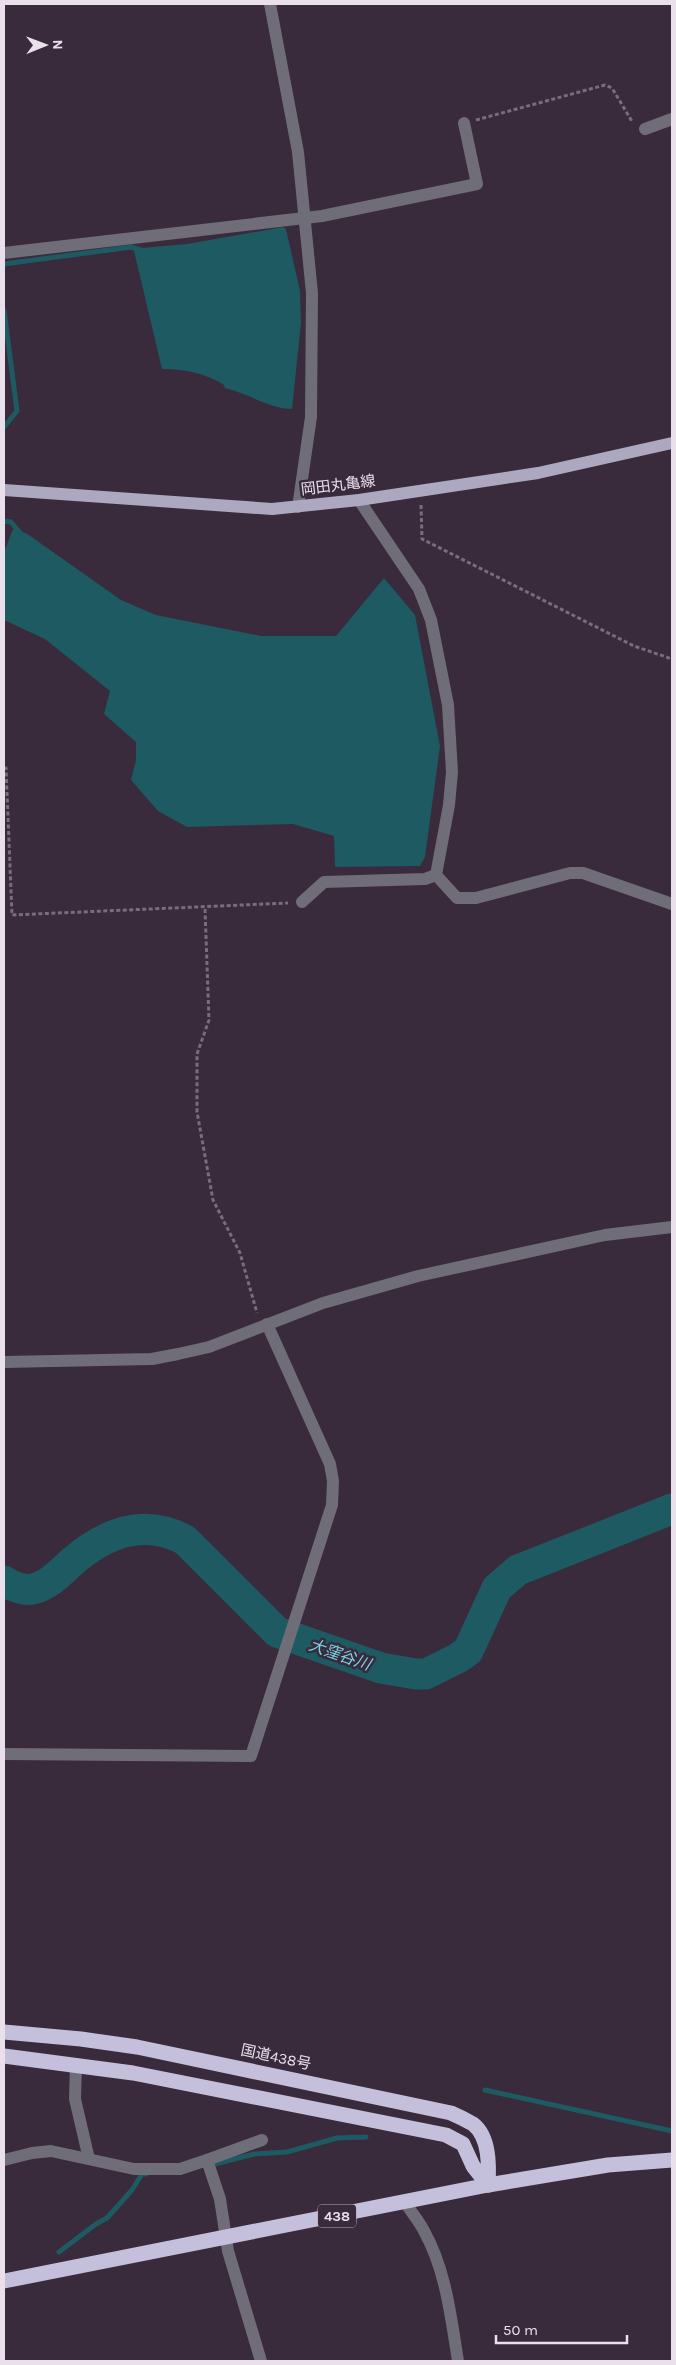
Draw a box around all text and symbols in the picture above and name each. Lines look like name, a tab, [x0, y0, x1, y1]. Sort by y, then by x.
north arrow	[20, 20, 70, 70]
text: N	[49, 40, 66, 50]
street label: 岡田丸亀線	[300, 471, 376, 499]
water label: 大窪谷川	[306, 1635, 375, 1675]
street label: 国道438号	[239, 2041, 313, 2073]
road number: 438	[318, 2204, 356, 2228]
scale bar	[496, 2312, 627, 2344]
text: 50 m	[503, 2321, 538, 2339]

